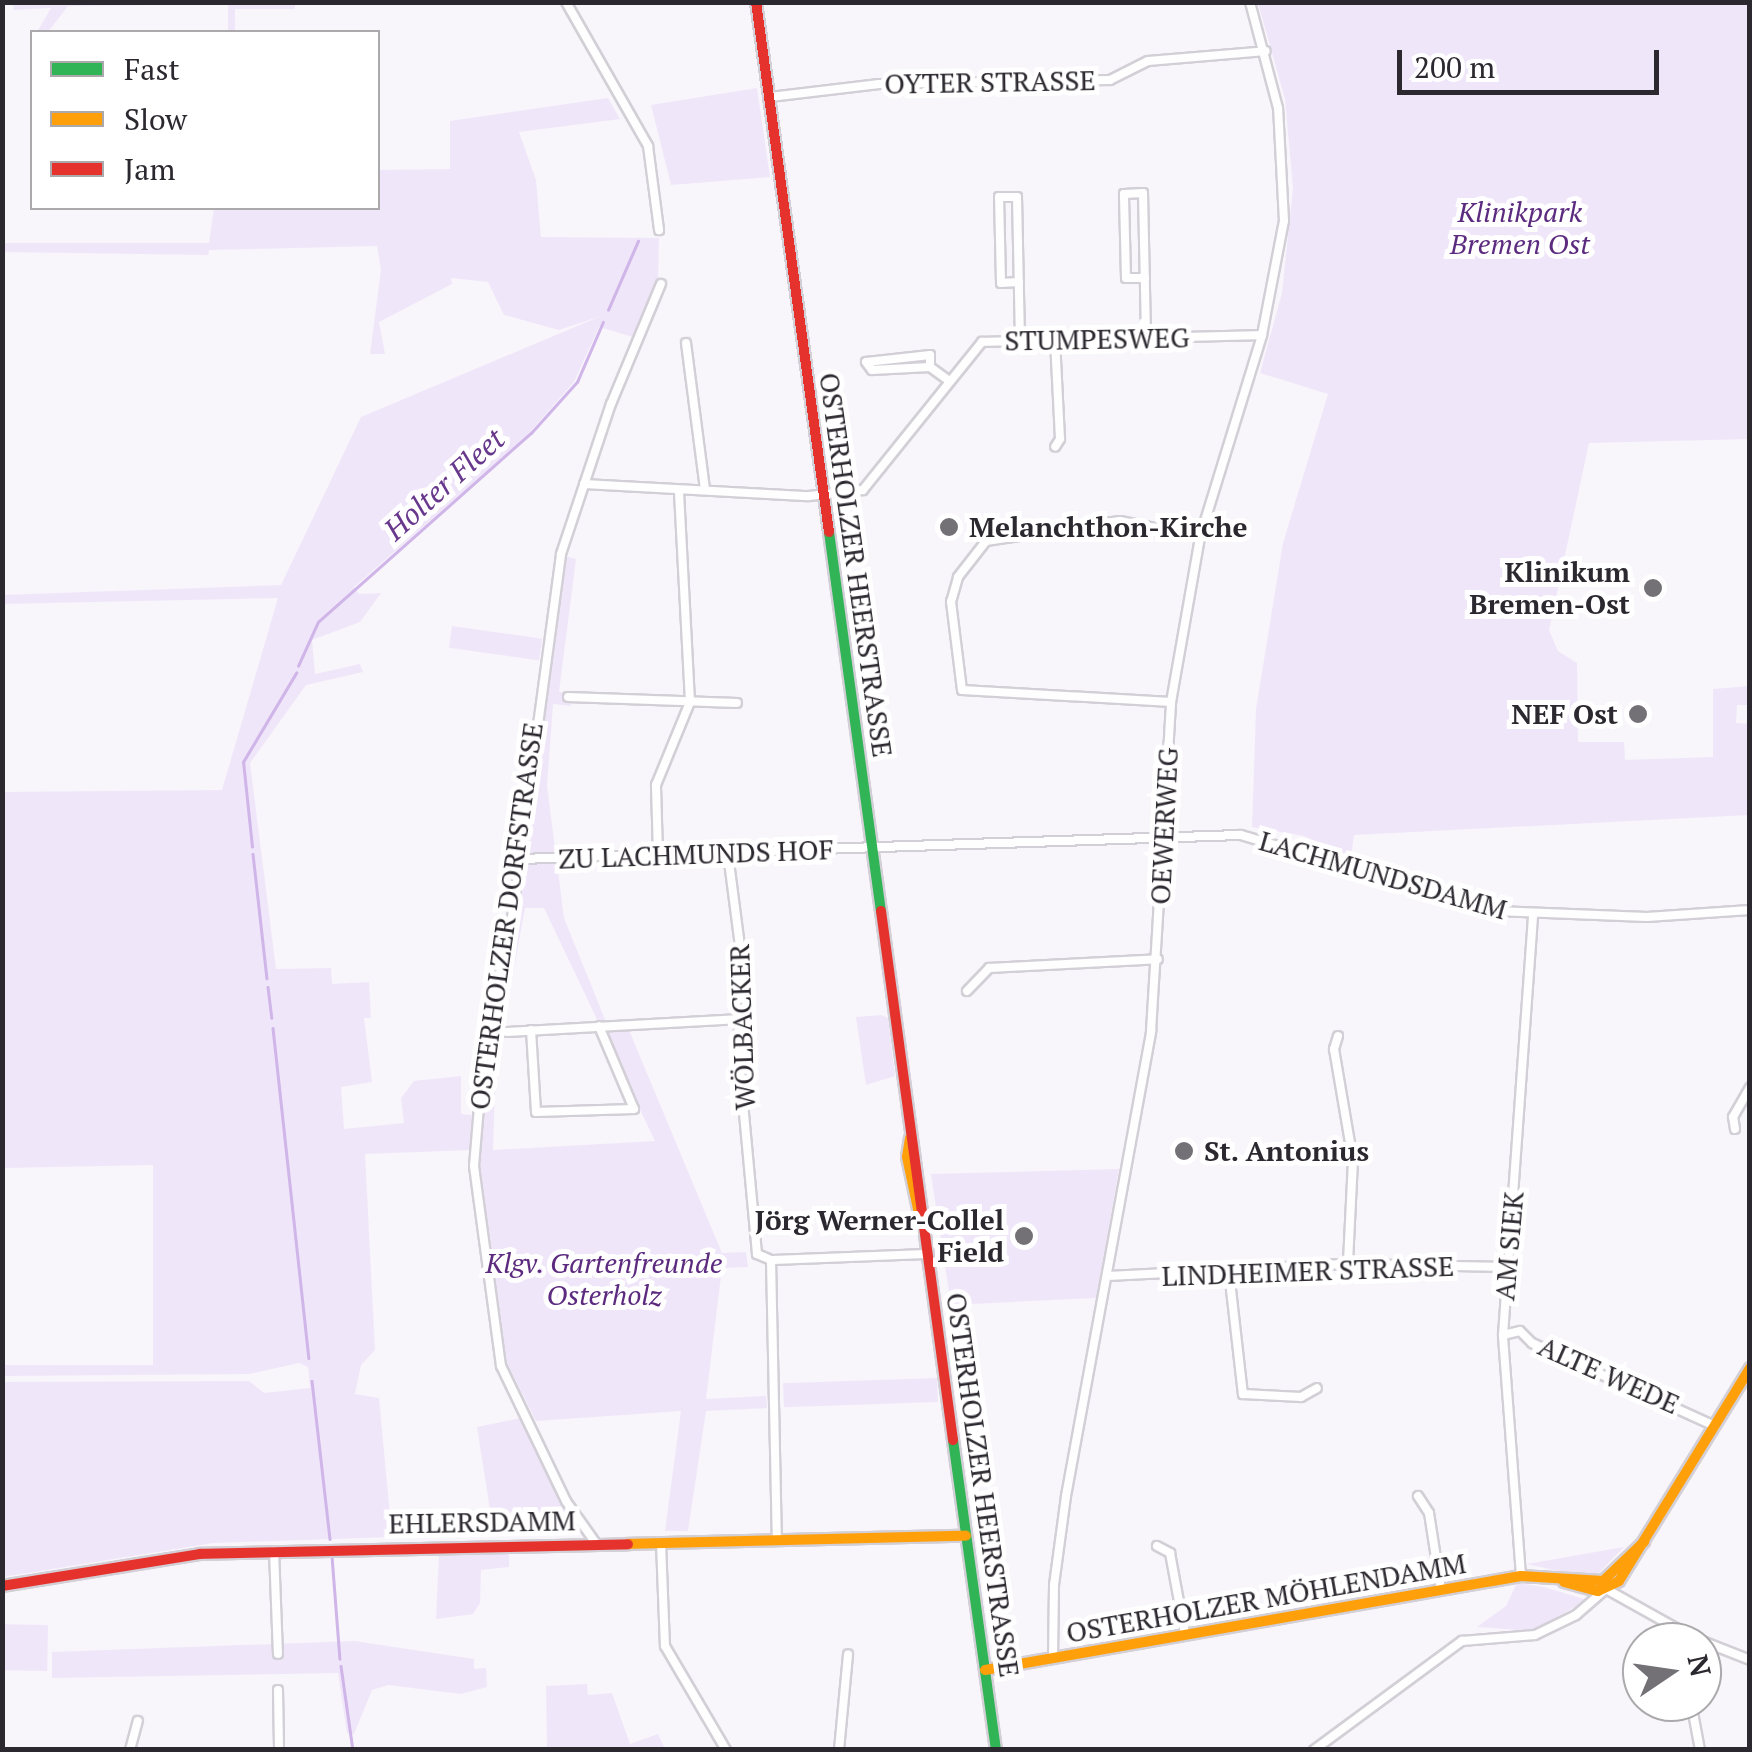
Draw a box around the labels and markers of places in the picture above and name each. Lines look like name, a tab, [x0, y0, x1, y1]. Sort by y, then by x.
place label: Melanchthon-Kirche	[969, 510, 1248, 544]
marker: Melanchthon-Kirche	[938, 516, 960, 538]
place label: Klinikum Bremen-Ost	[1469, 555, 1630, 621]
marker: Klinikum Bremen-Ost	[1640, 575, 1666, 601]
place label: NEF Ost	[1511, 697, 1618, 731]
marker: NEF Ost	[1627, 703, 1649, 725]
place label: St. Antonius	[1204, 1134, 1370, 1168]
marker: St. Antonius	[1173, 1140, 1195, 1162]
place label: Jörg Werner-Collel Field	[755, 1203, 1004, 1269]
marker: Jörg Werner-Collel Field	[1013, 1225, 1035, 1247]

